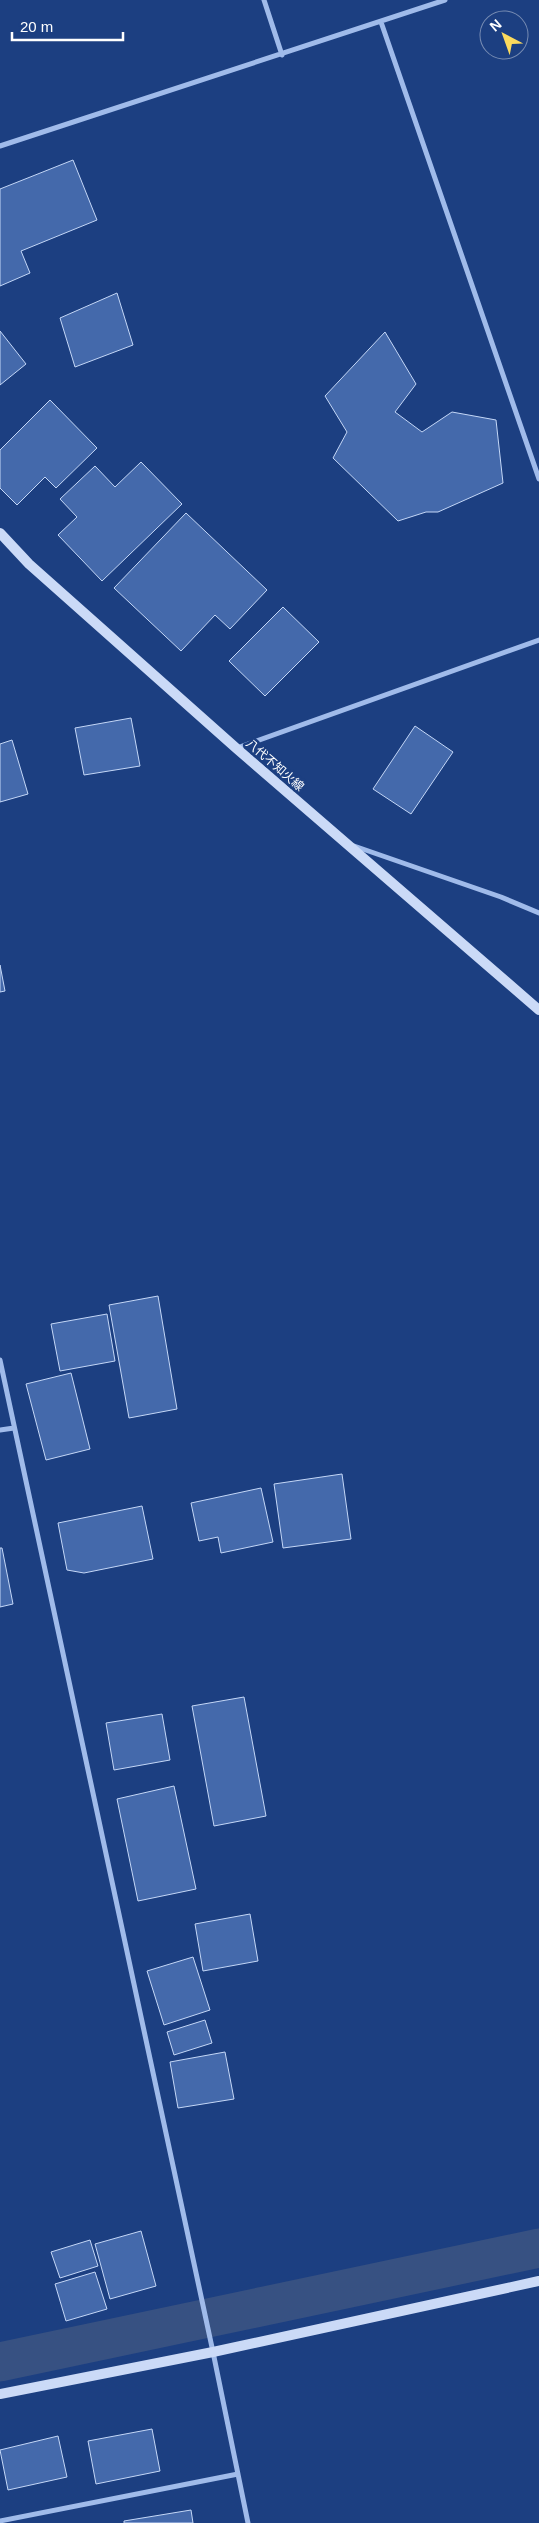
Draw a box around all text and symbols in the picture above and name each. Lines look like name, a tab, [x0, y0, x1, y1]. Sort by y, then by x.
scale bar	[12, 10, 124, 42]
north arrow	[479, 10, 529, 60]
text: N	[486, 16, 505, 35]
text: 20 m	[20, 18, 53, 35]
street label: 八代不知火線	[243, 736, 307, 794]

